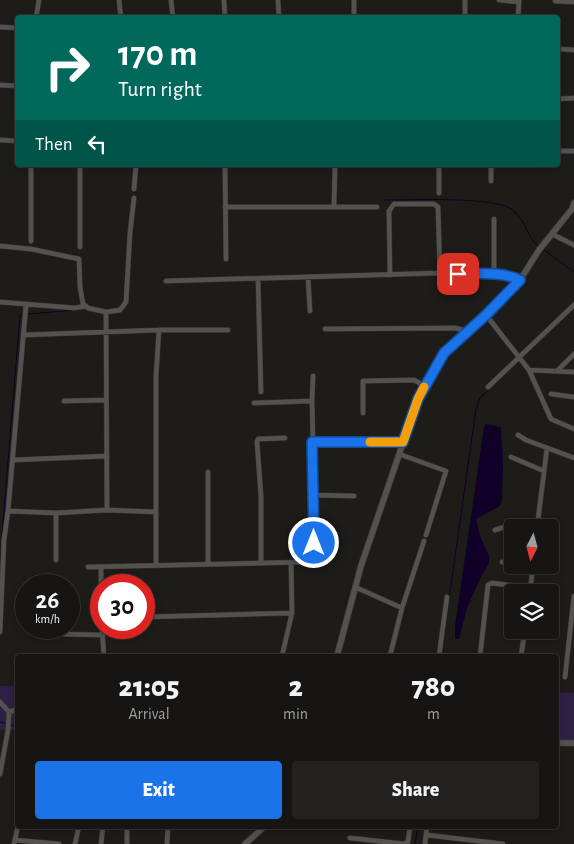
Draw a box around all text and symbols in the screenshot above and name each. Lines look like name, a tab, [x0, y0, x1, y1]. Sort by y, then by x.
icon: right	[35, 35, 100, 100]
text: 170 m	[118, 37, 198, 72]
text: Turn right	[118, 78, 202, 100]
icon: left	[83, 130, 111, 158]
text: Then	[35, 135, 73, 154]
pin	[437, 253, 479, 295]
icon: arrive	[444, 260, 472, 288]
position arrow	[287, 516, 339, 568]
north arrow	[504, 519, 559, 574]
map controls	[504, 519, 559, 639]
speed limit sign: 30	[90, 574, 155, 639]
button: layers	[504, 584, 559, 639]
text: 26	[36, 588, 59, 613]
text: km/h	[35, 613, 60, 625]
text: 21:05	[119, 672, 180, 702]
text: 2	[288, 672, 303, 702]
text: 780	[412, 672, 455, 702]
text: Arrival	[128, 706, 170, 722]
text: min	[283, 706, 308, 722]
text: m	[427, 706, 440, 722]
button: Exit	[35, 761, 282, 819]
button: Share	[292, 761, 539, 819]

